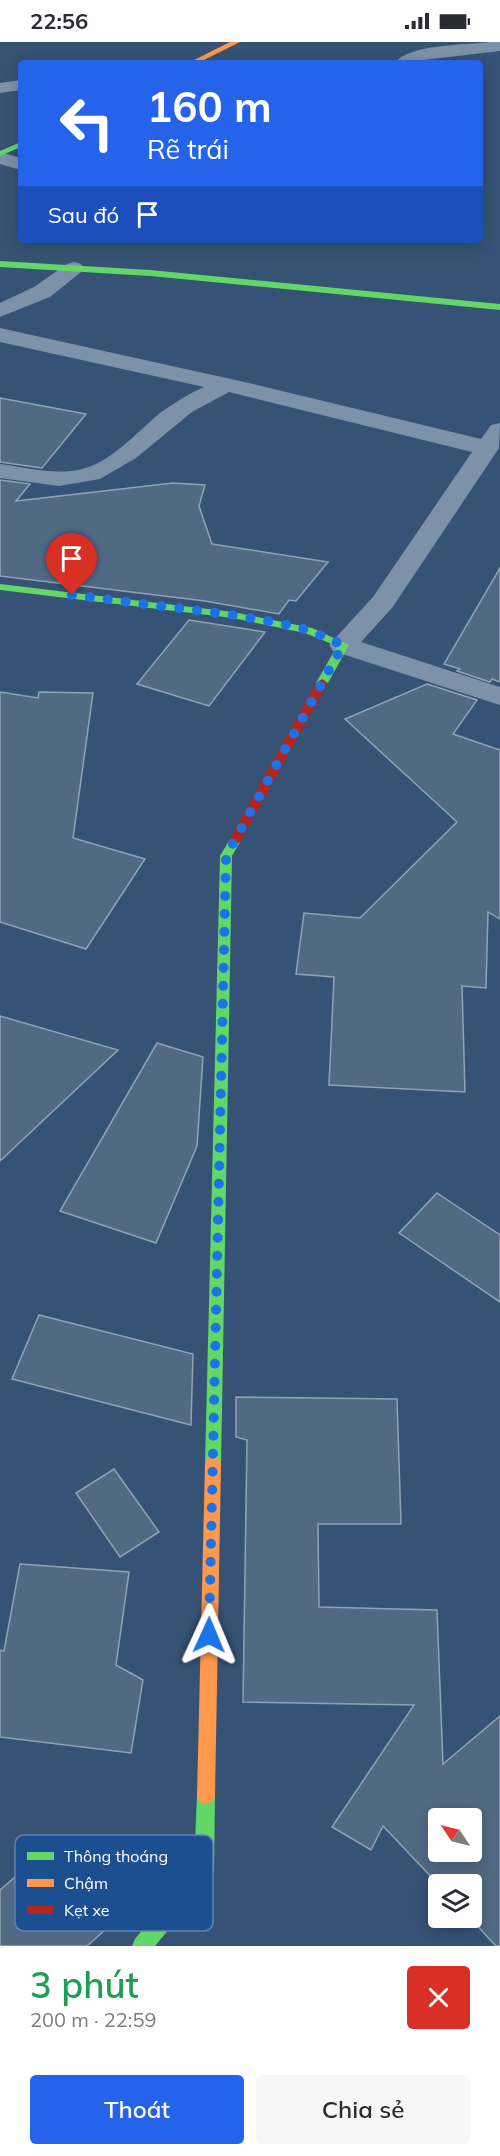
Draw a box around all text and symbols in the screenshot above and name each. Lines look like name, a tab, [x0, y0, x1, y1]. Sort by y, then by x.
text: 22:56	[30, 7, 88, 35]
text: 160 m	[147, 80, 272, 133]
icon: left	[48, 84, 126, 162]
text: Rẽ trái	[147, 132, 229, 166]
icon: arrive	[131, 198, 164, 231]
text: Sau đó	[48, 201, 119, 229]
pin	[46, 533, 97, 595]
icon: arrive	[55, 542, 88, 575]
position arrow	[177, 1603, 241, 1667]
north arrow	[428, 1808, 482, 1862]
map controls	[428, 1808, 482, 1928]
legend	[15, 1835, 213, 1931]
text: Thông thoáng	[64, 1846, 168, 1866]
text: Chậm	[64, 1873, 108, 1893]
button: layers	[428, 1874, 482, 1928]
text: Kẹt xe	[64, 1900, 110, 1920]
text: 3 phút	[30, 1962, 139, 2007]
button: close	[407, 1966, 470, 2029]
text: 200 m · 22:59	[30, 2007, 156, 2032]
button: Thoát	[30, 2075, 244, 2144]
button: Chia sẻ	[256, 2075, 470, 2144]

